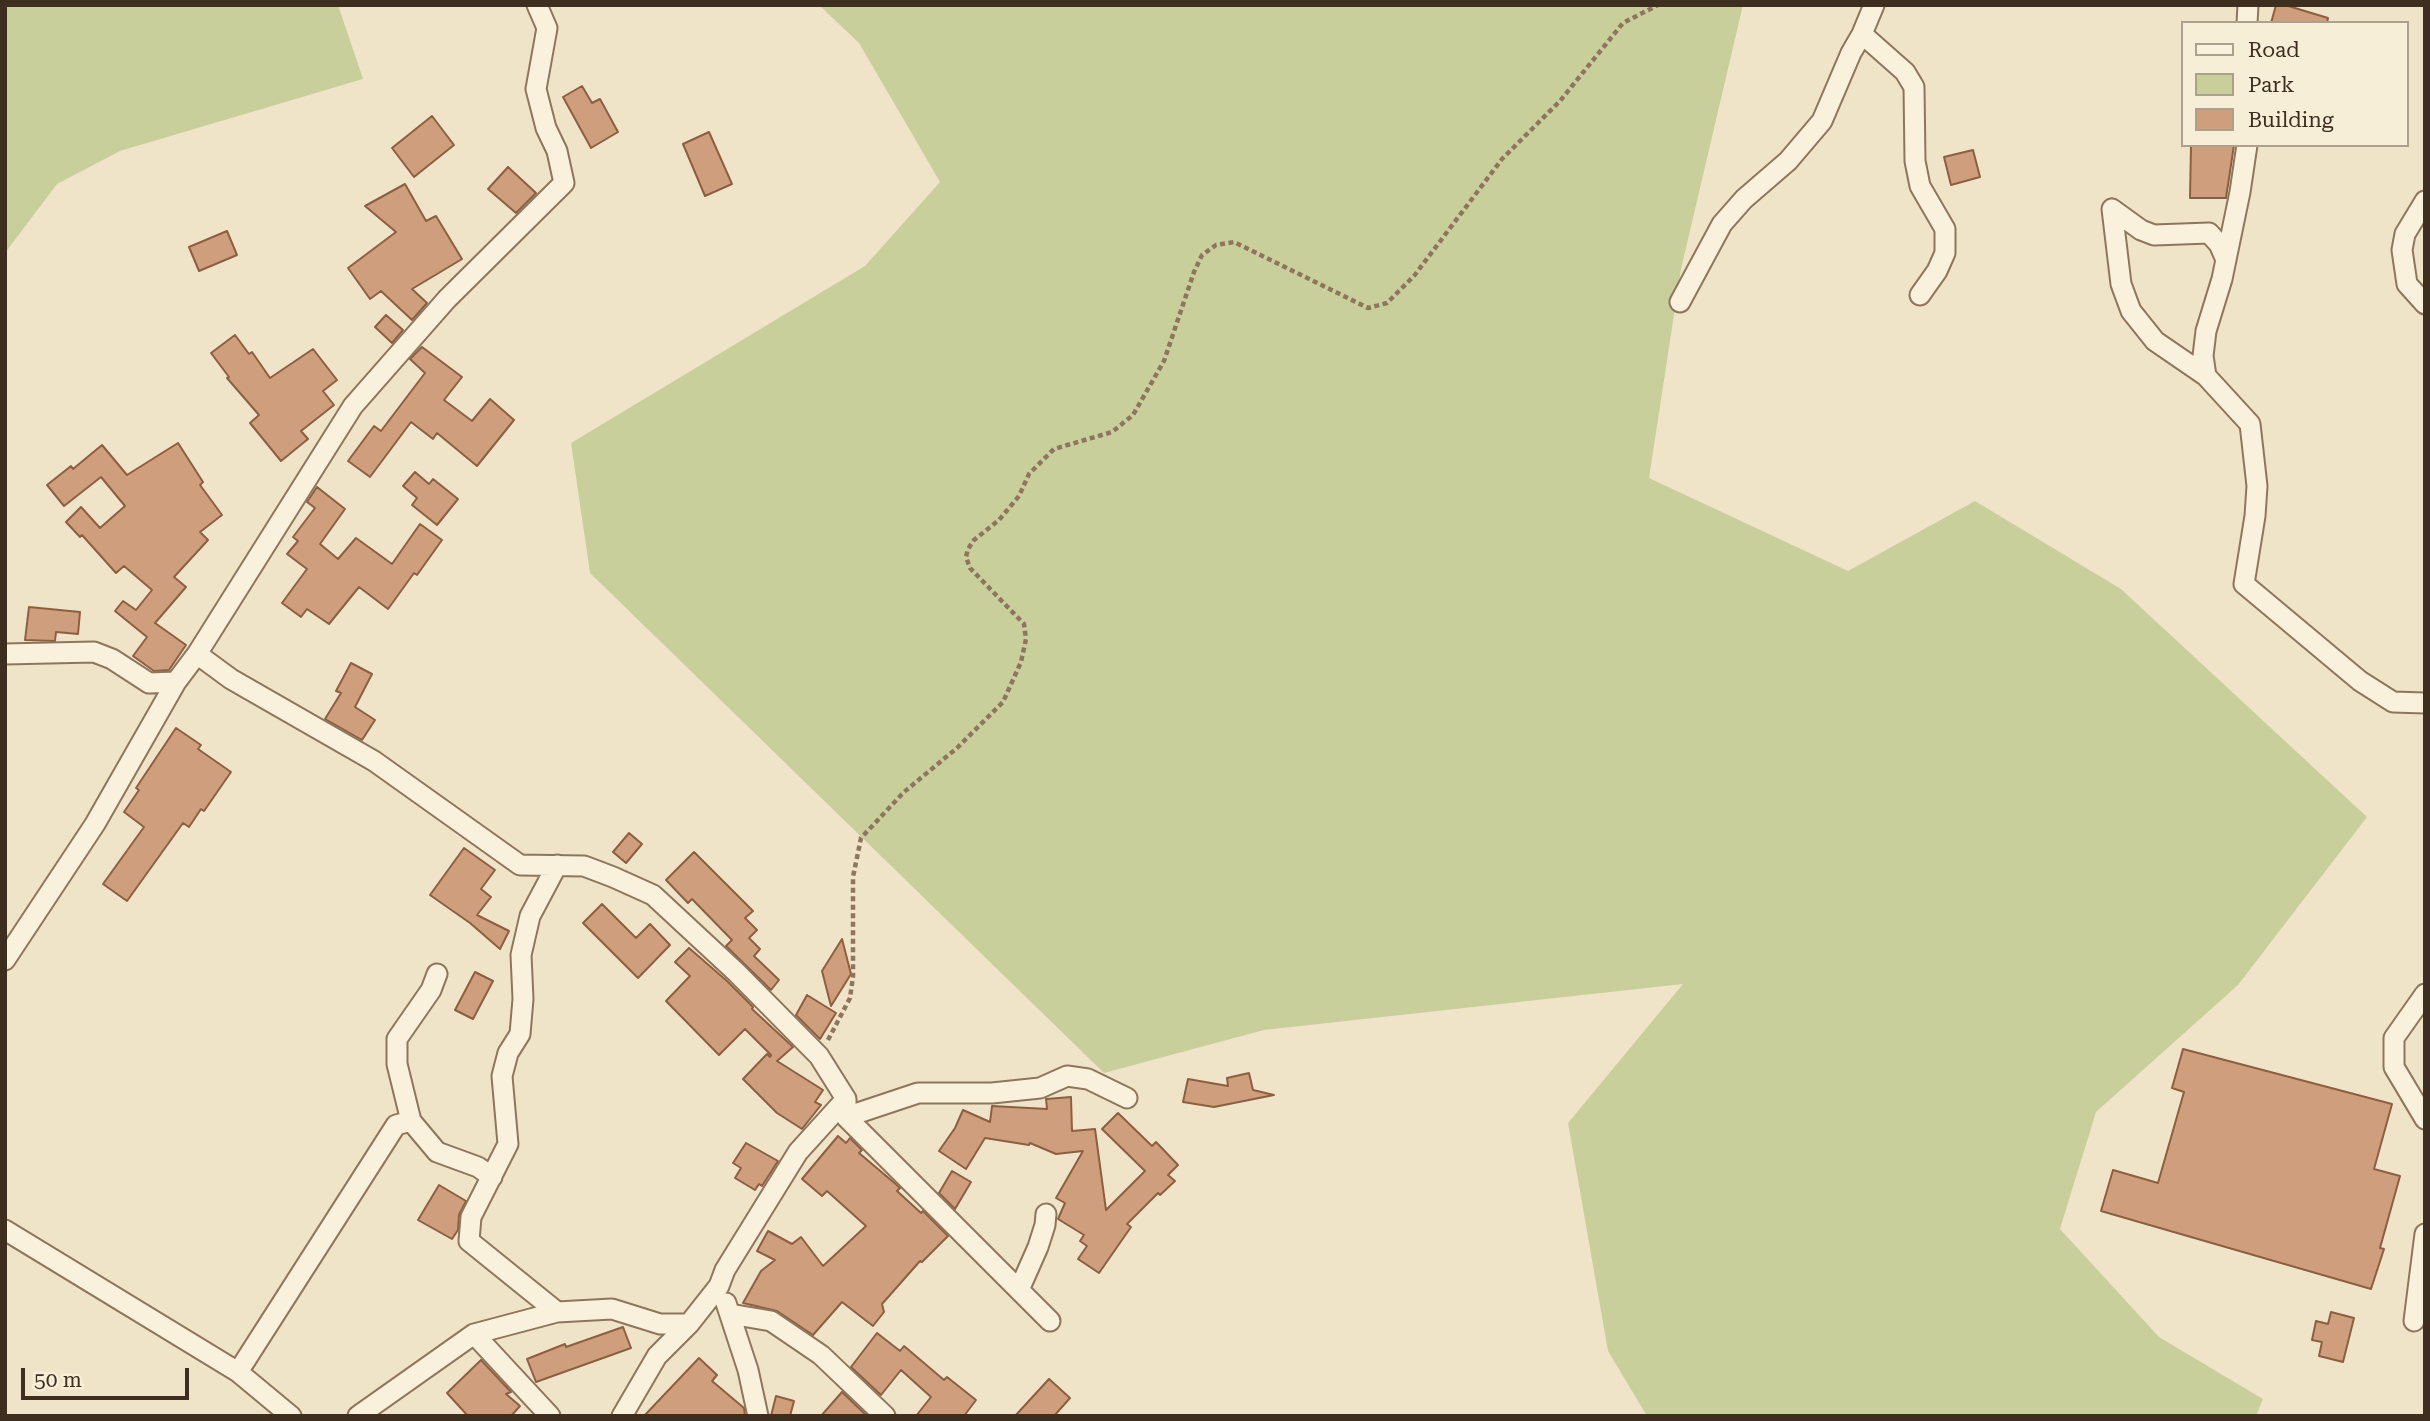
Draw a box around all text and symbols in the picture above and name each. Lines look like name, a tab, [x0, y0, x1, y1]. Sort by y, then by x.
legend	[2182, 21, 2409, 147]
text: Road	[2248, 38, 2300, 62]
text: Park	[2248, 73, 2294, 97]
text: Building	[2248, 108, 2334, 132]
scale bar	[24, 1354, 192, 1398]
text: 50 m	[34, 1368, 82, 1392]

